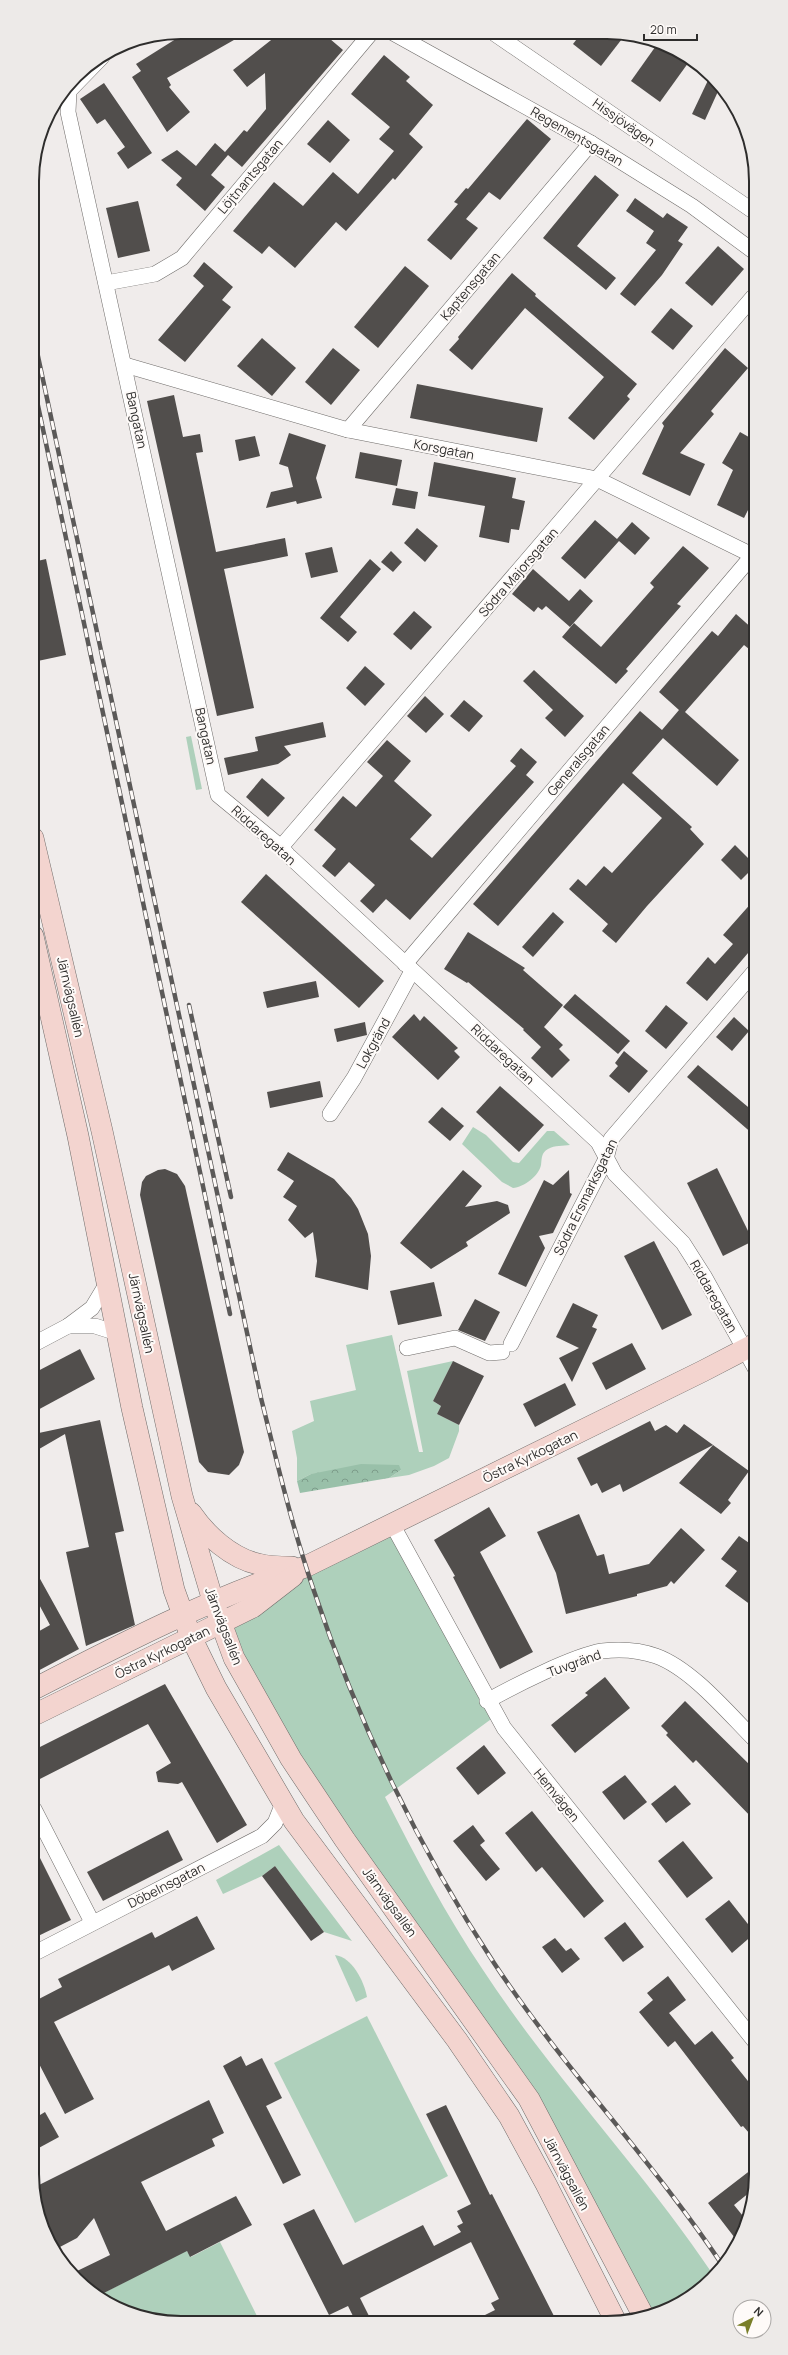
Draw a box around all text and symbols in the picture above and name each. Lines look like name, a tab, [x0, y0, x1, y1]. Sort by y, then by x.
scale bar	[644, 16, 697, 42]
text: 20 m	[650, 21, 677, 38]
street label: Hissjövägen	[589, 94, 659, 150]
street label: Regementsgatan	[527, 102, 627, 170]
street label: Löjtnantsgatan	[213, 135, 287, 217]
street label: Kaptensgatan	[436, 248, 504, 324]
street label: Bangatan	[122, 390, 152, 450]
street label: Korsgatan	[412, 434, 476, 464]
street label: Södra Majorsgatan	[474, 523, 562, 621]
street label: Bangatan	[191, 706, 221, 766]
street label: Generalsgatan	[543, 720, 613, 800]
street label: Riddaregatan	[228, 801, 300, 869]
street label: Järnvägsallén	[53, 955, 89, 1039]
street label: Lokgränd	[352, 1014, 394, 1072]
street label: Riddaregatan	[467, 1020, 539, 1088]
street label: Södra Ersmarksgatan	[549, 1136, 621, 1258]
street label: Riddaregatan	[686, 1256, 742, 1336]
street label: Järnvägsallén	[125, 1271, 159, 1355]
street label: Östra Kyrkogatan	[480, 1425, 580, 1487]
street label: Järnvägsallén	[201, 1584, 247, 1668]
street label: Östra Kyrkogatan	[112, 1621, 212, 1683]
street label: Tuvgränd	[545, 1645, 603, 1681]
street label: Hemvägen	[530, 1765, 584, 1825]
street label: Döbelnsgatan	[124, 1858, 208, 1912]
street label: Järnvägsallén	[359, 1864, 421, 1940]
street label: Järnvägsallén	[540, 2133, 594, 2213]
north arrow	[732, 2299, 772, 2339]
text: N	[751, 2303, 767, 2319]

